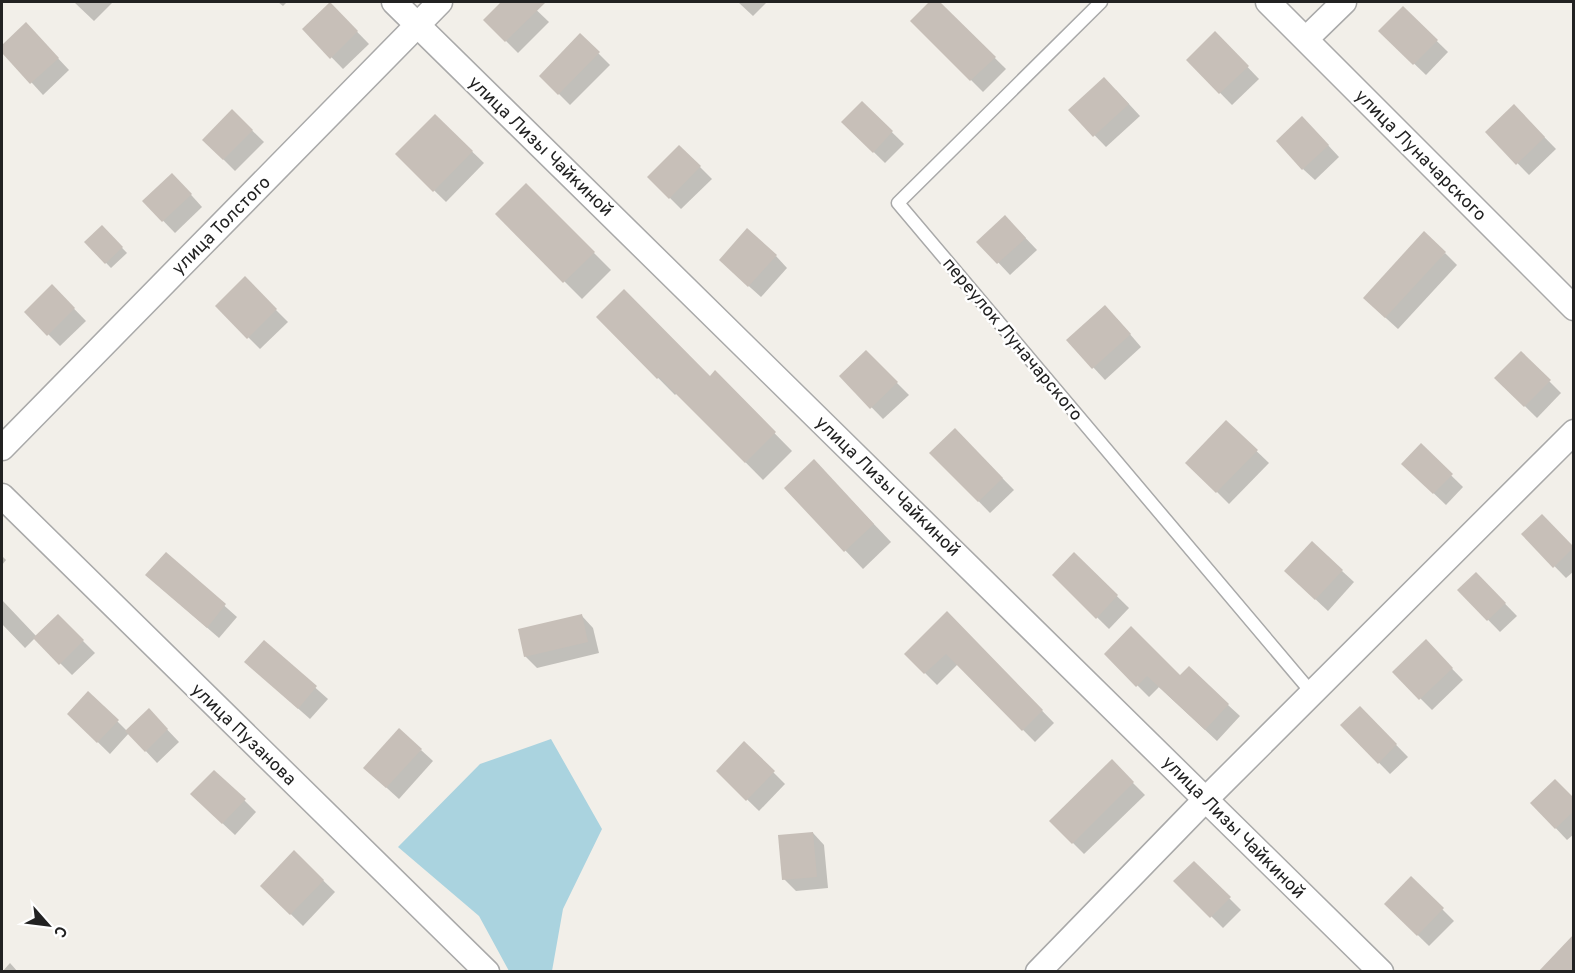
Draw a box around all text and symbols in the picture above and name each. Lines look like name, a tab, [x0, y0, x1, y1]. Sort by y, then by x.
street label: улица Лизы Чайкиной	[463, 72, 617, 222]
street label: улица Луначарского	[1349, 85, 1491, 227]
street label: улица Толстого	[168, 172, 276, 280]
street label: переулок Луначарского	[937, 253, 1087, 426]
street label: улица Лизы Чайкиной	[810, 412, 964, 562]
street label: улица Пузанова	[185, 679, 301, 791]
street label: улица Лизы Чайкиной	[1157, 752, 1309, 904]
north arrow	[18, 895, 78, 955]
text: С	[48, 922, 71, 940]

